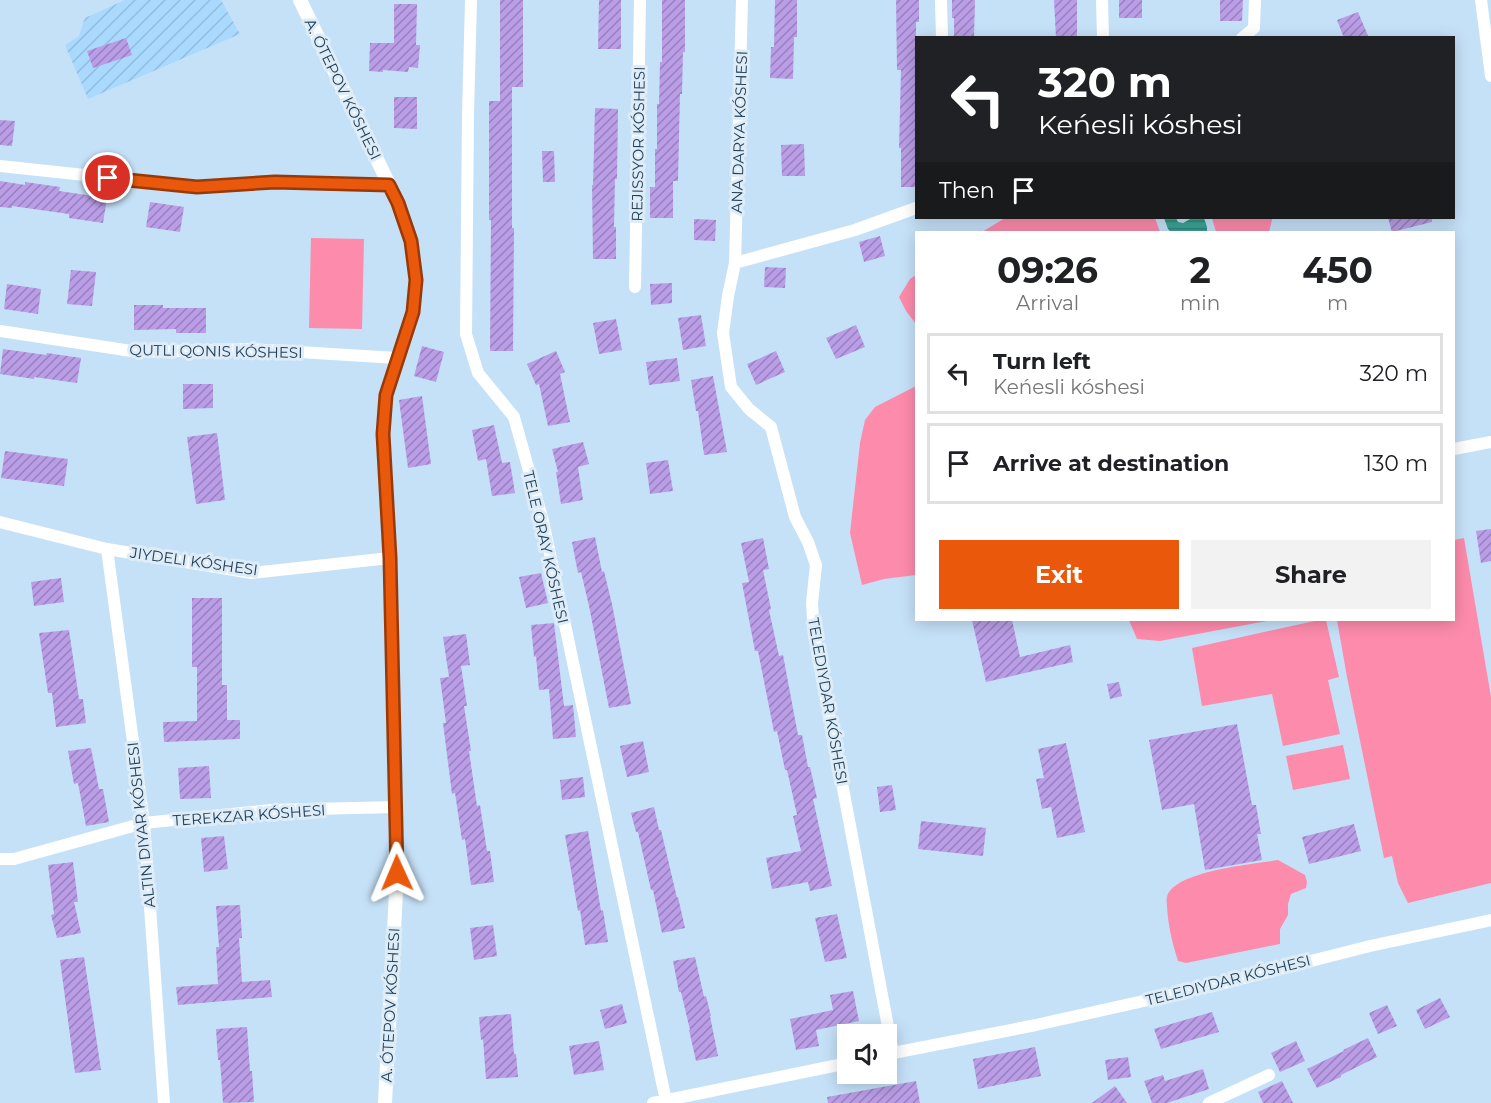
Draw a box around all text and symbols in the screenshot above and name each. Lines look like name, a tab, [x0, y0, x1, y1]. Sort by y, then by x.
street label: A. ÓTEPOV KÓSHESI	[301, 15, 385, 163]
street label: ANA DARYA KÓSHESI	[727, 50, 751, 214]
text: 320 m	[1038, 56, 1172, 108]
icon: left	[939, 60, 1017, 138]
street label: REJISSYOR KÓSHESI	[627, 66, 649, 222]
text: Keńesli kóshesi	[1038, 108, 1243, 141]
pin	[82, 152, 133, 203]
icon: arrive	[91, 161, 124, 194]
icon: arrive	[1007, 174, 1040, 207]
text: Then	[939, 177, 995, 204]
text: 09:26	[997, 248, 1098, 292]
text: 2	[1190, 248, 1211, 292]
text: 450	[1302, 248, 1373, 292]
text: Arrival	[1016, 291, 1079, 315]
text: min	[1180, 291, 1220, 315]
text: m	[1327, 291, 1348, 315]
street label: QUTLI QONIS KÓSHESI	[129, 340, 303, 362]
text: Turn left	[993, 348, 1091, 375]
icon: left	[942, 357, 975, 390]
text: 320 m	[1360, 360, 1428, 387]
text: Keńesli kóshesi	[993, 375, 1145, 399]
icon: arrive	[942, 447, 975, 480]
text: Arrive at destination	[993, 450, 1229, 477]
text: 130 m	[1364, 450, 1428, 477]
street label: TELE ORAY KÓSHESI	[519, 469, 573, 625]
button: Exit	[939, 540, 1179, 609]
button: Share	[1191, 540, 1431, 609]
street label: JIYDELI KÓSHESI	[128, 542, 259, 579]
street label: TELEDIYDAR KÓSHESI	[804, 616, 852, 786]
street label: ALTIN DIYAR KÓSHESI	[123, 741, 159, 909]
street label: TEREKZAR KÓSHESI	[172, 800, 326, 830]
position arrow	[365, 841, 429, 905]
street label: A. ÓTEPOV KÓSHESI	[376, 927, 404, 1083]
street label: TELEDIYDAR KÓSHESI	[1144, 950, 1312, 1010]
map controls	[837, 1024, 897, 1084]
button: sound	[837, 1024, 897, 1084]

